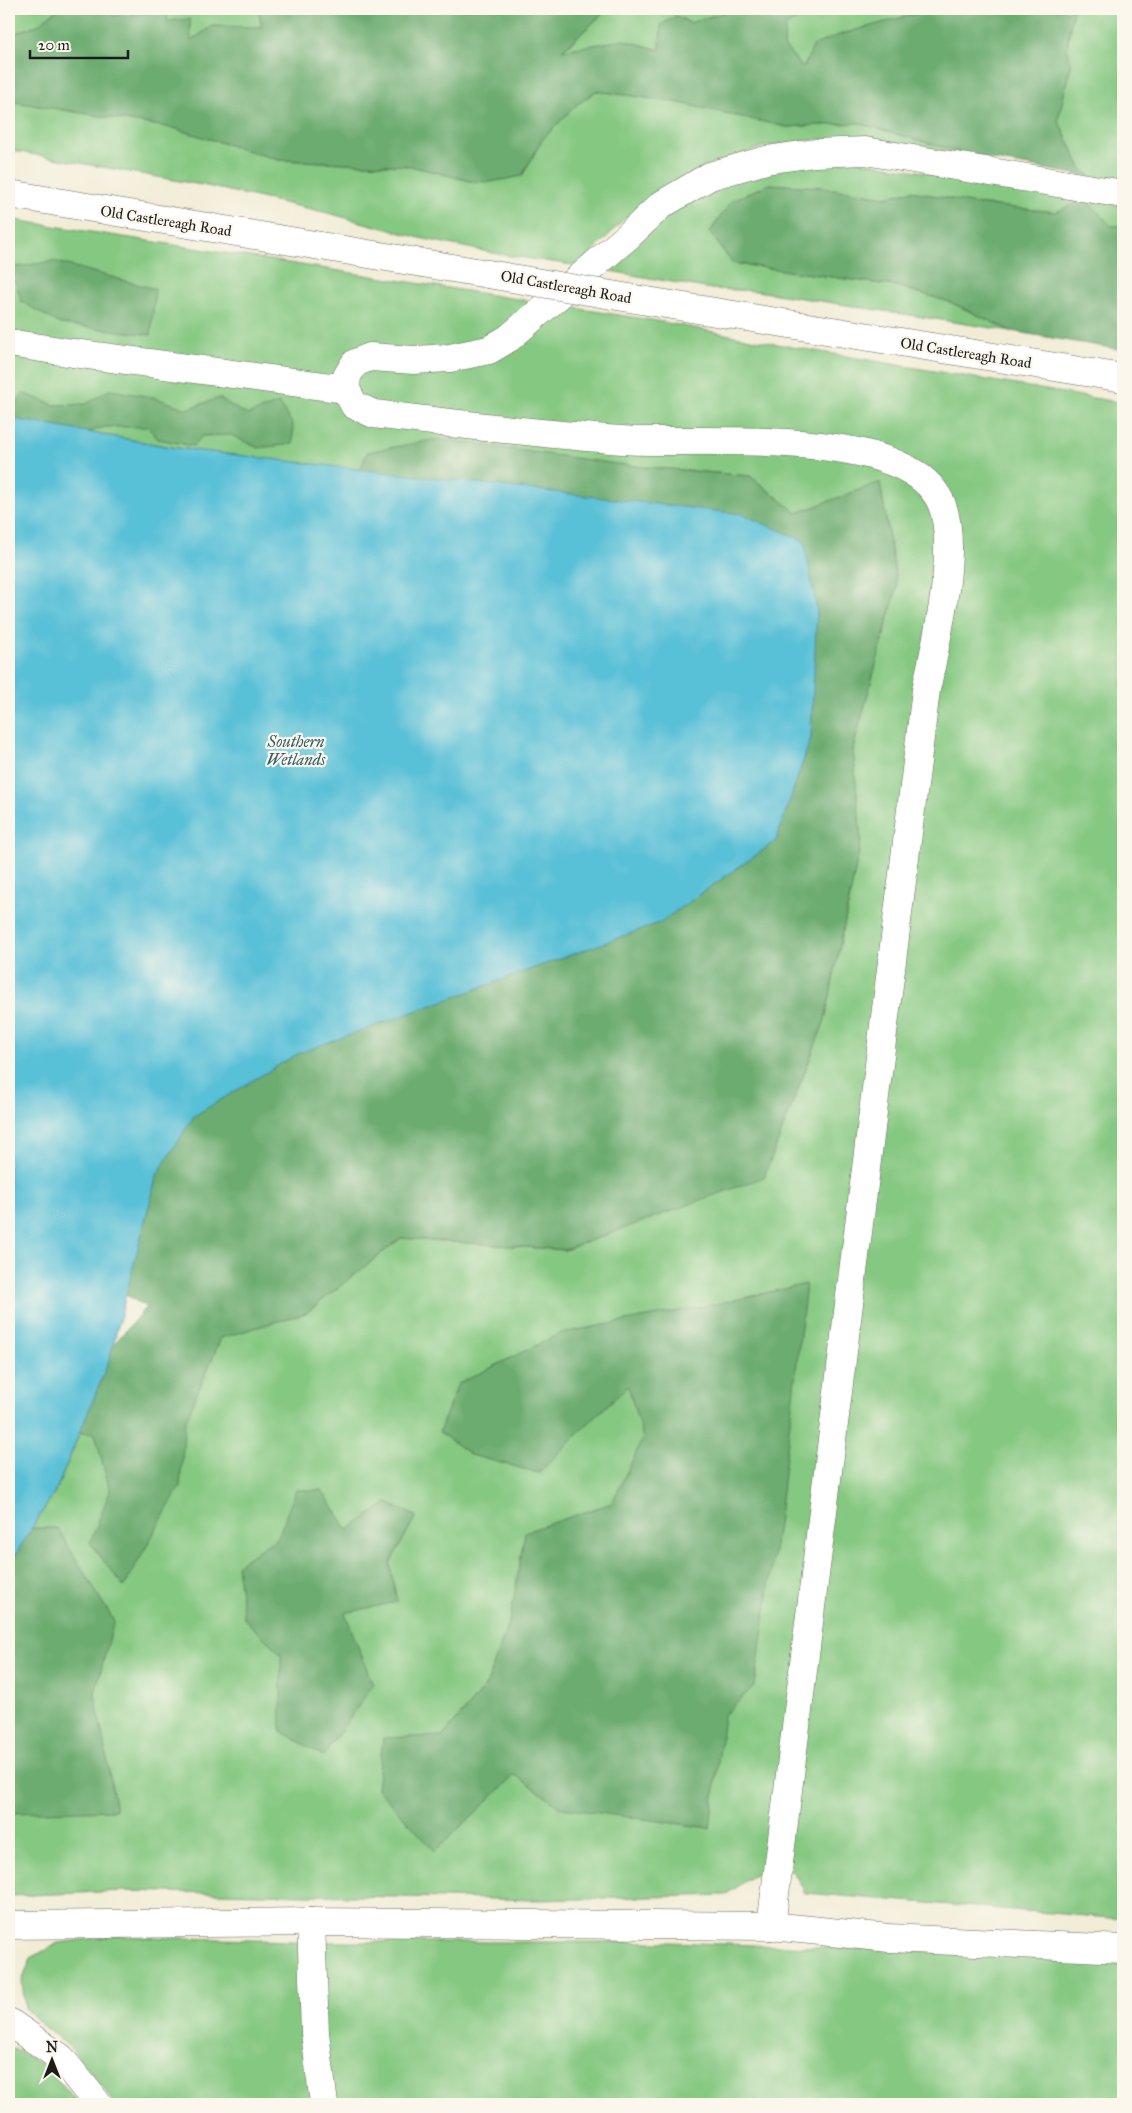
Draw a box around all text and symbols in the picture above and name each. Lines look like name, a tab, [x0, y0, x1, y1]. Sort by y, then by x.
scale bar	[30, 28, 128, 60]
text: 20 m	[38, 36, 70, 54]
street label: Old Castlereagh Road	[99, 202, 233, 240]
street label: Old Castlereagh Road	[499, 267, 633, 307]
street label: Old Castlereagh Road	[899, 334, 1033, 372]
water label: Southern Wetlands	[267, 732, 326, 769]
north arrow	[28, 2036, 78, 2086]
text: N	[46, 2039, 58, 2056]

